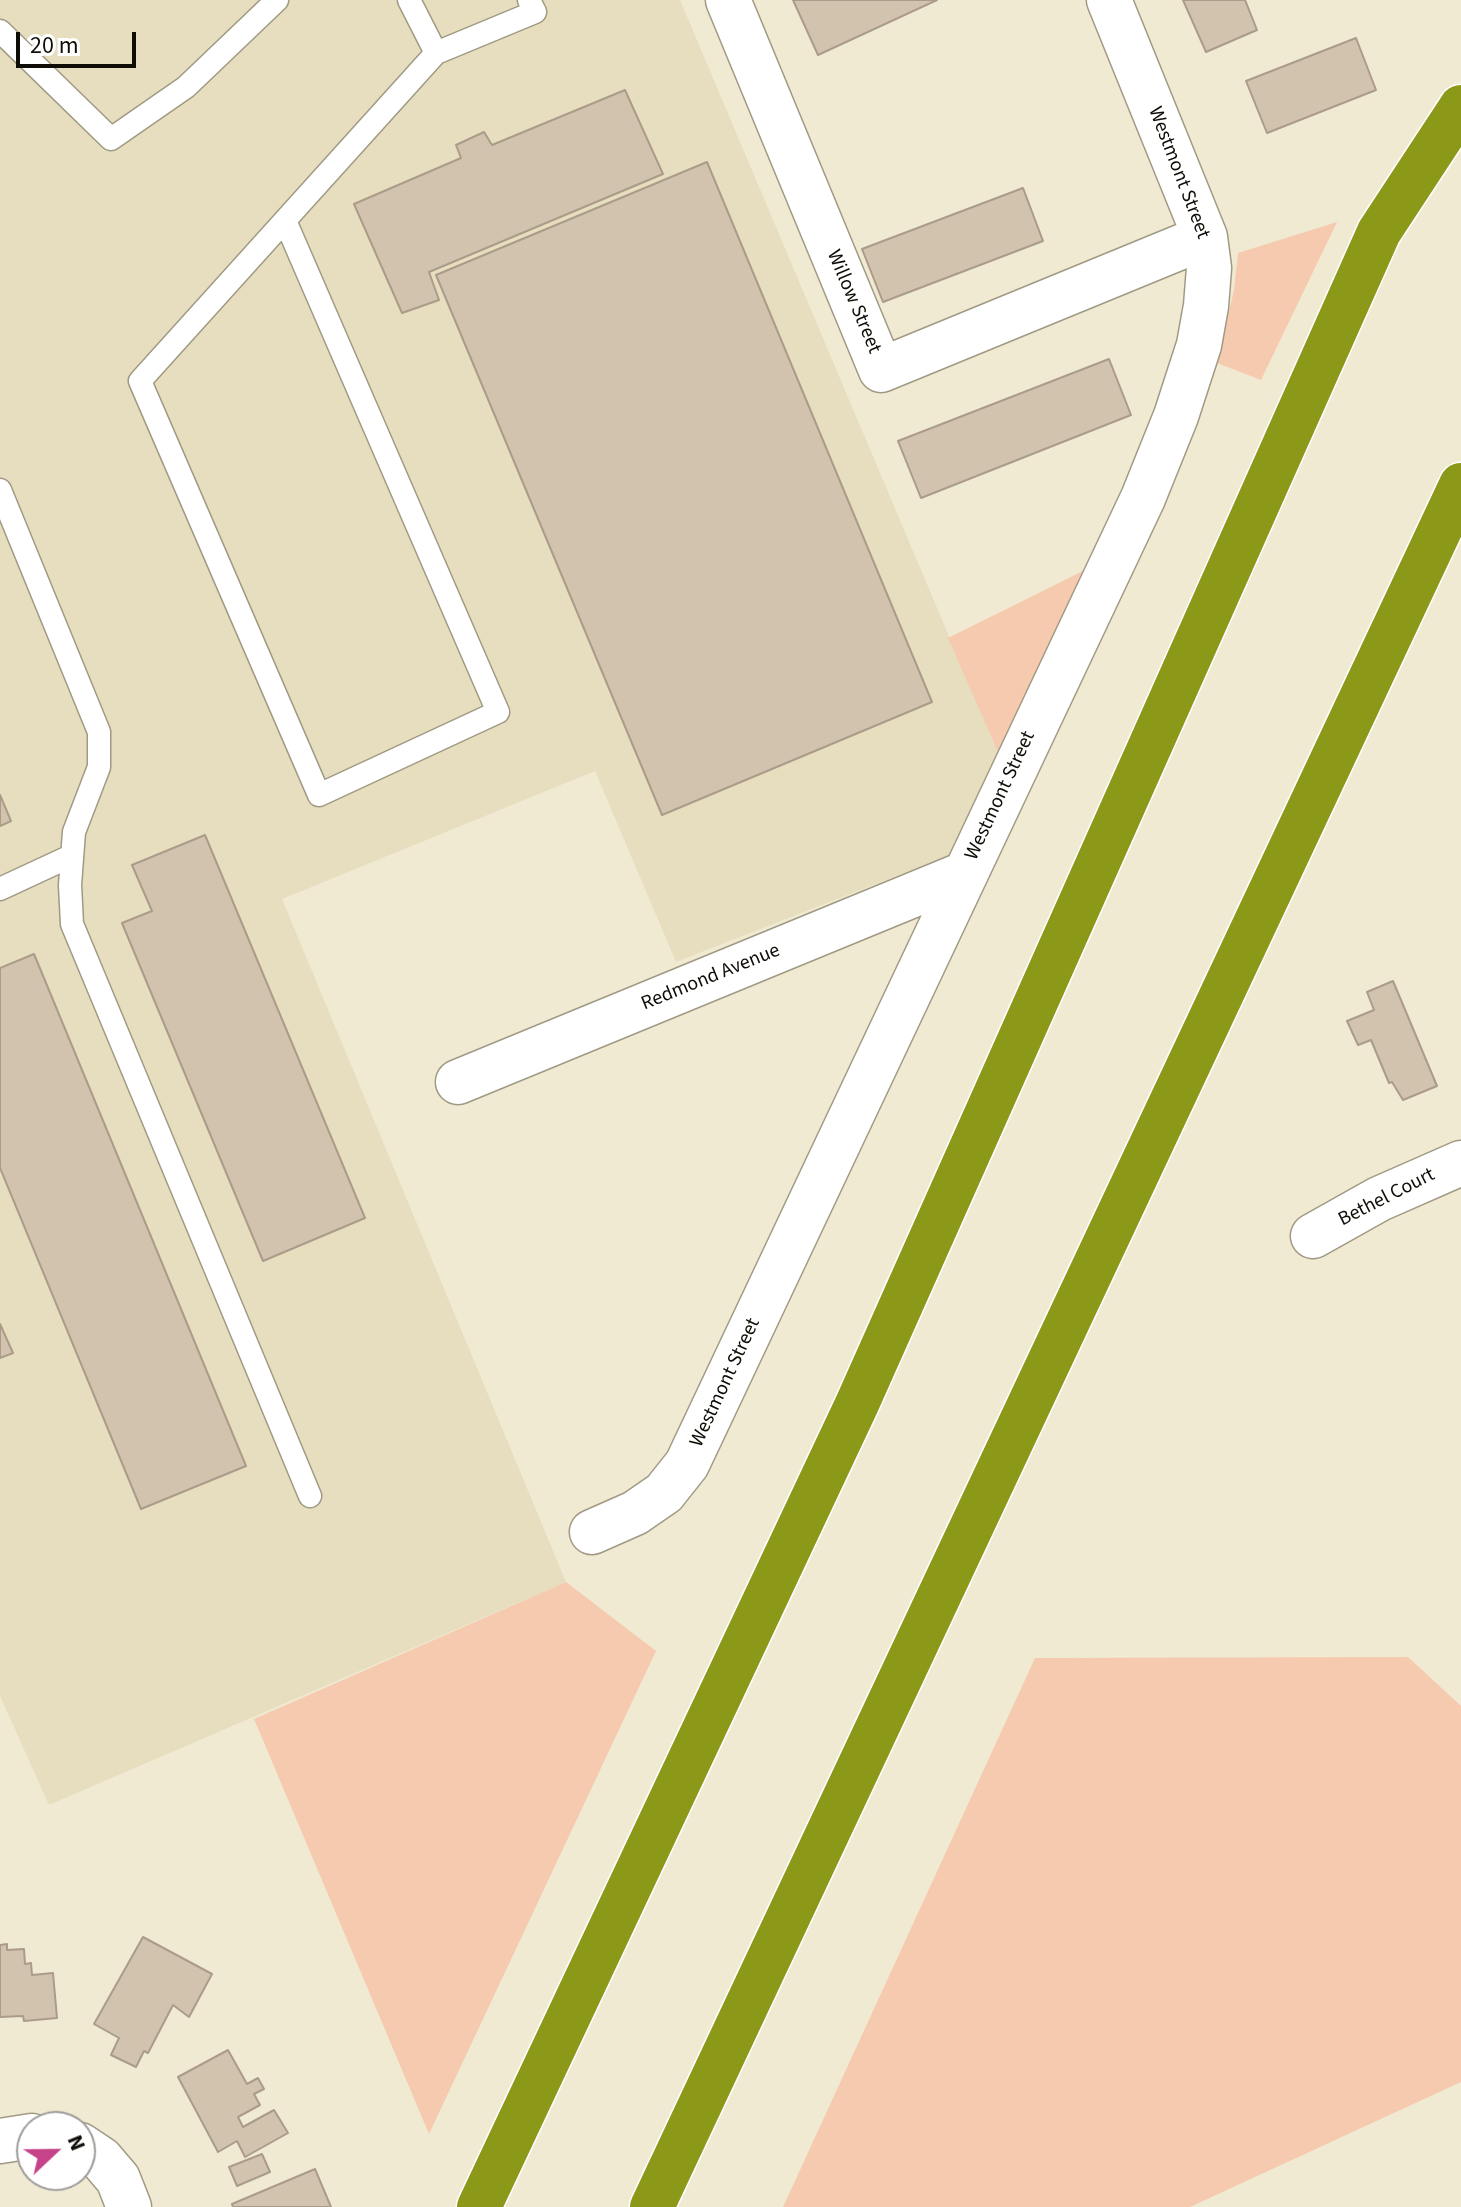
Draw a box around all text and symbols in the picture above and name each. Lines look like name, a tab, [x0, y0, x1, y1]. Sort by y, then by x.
scale bar	[20, 16, 140, 66]
text: 20 m	[30, 28, 79, 63]
street label: Westmont Street	[1142, 104, 1214, 242]
street label: Willow Street	[820, 247, 886, 357]
street label: Westmont Street	[961, 728, 1041, 864]
street label: Redmond Avenue	[638, 939, 784, 1017]
street label: Bethel Court	[1335, 1163, 1439, 1233]
street label: Westmont Street	[686, 1315, 766, 1451]
north arrow	[16, 2111, 96, 2191]
text: N	[59, 2130, 94, 2156]

